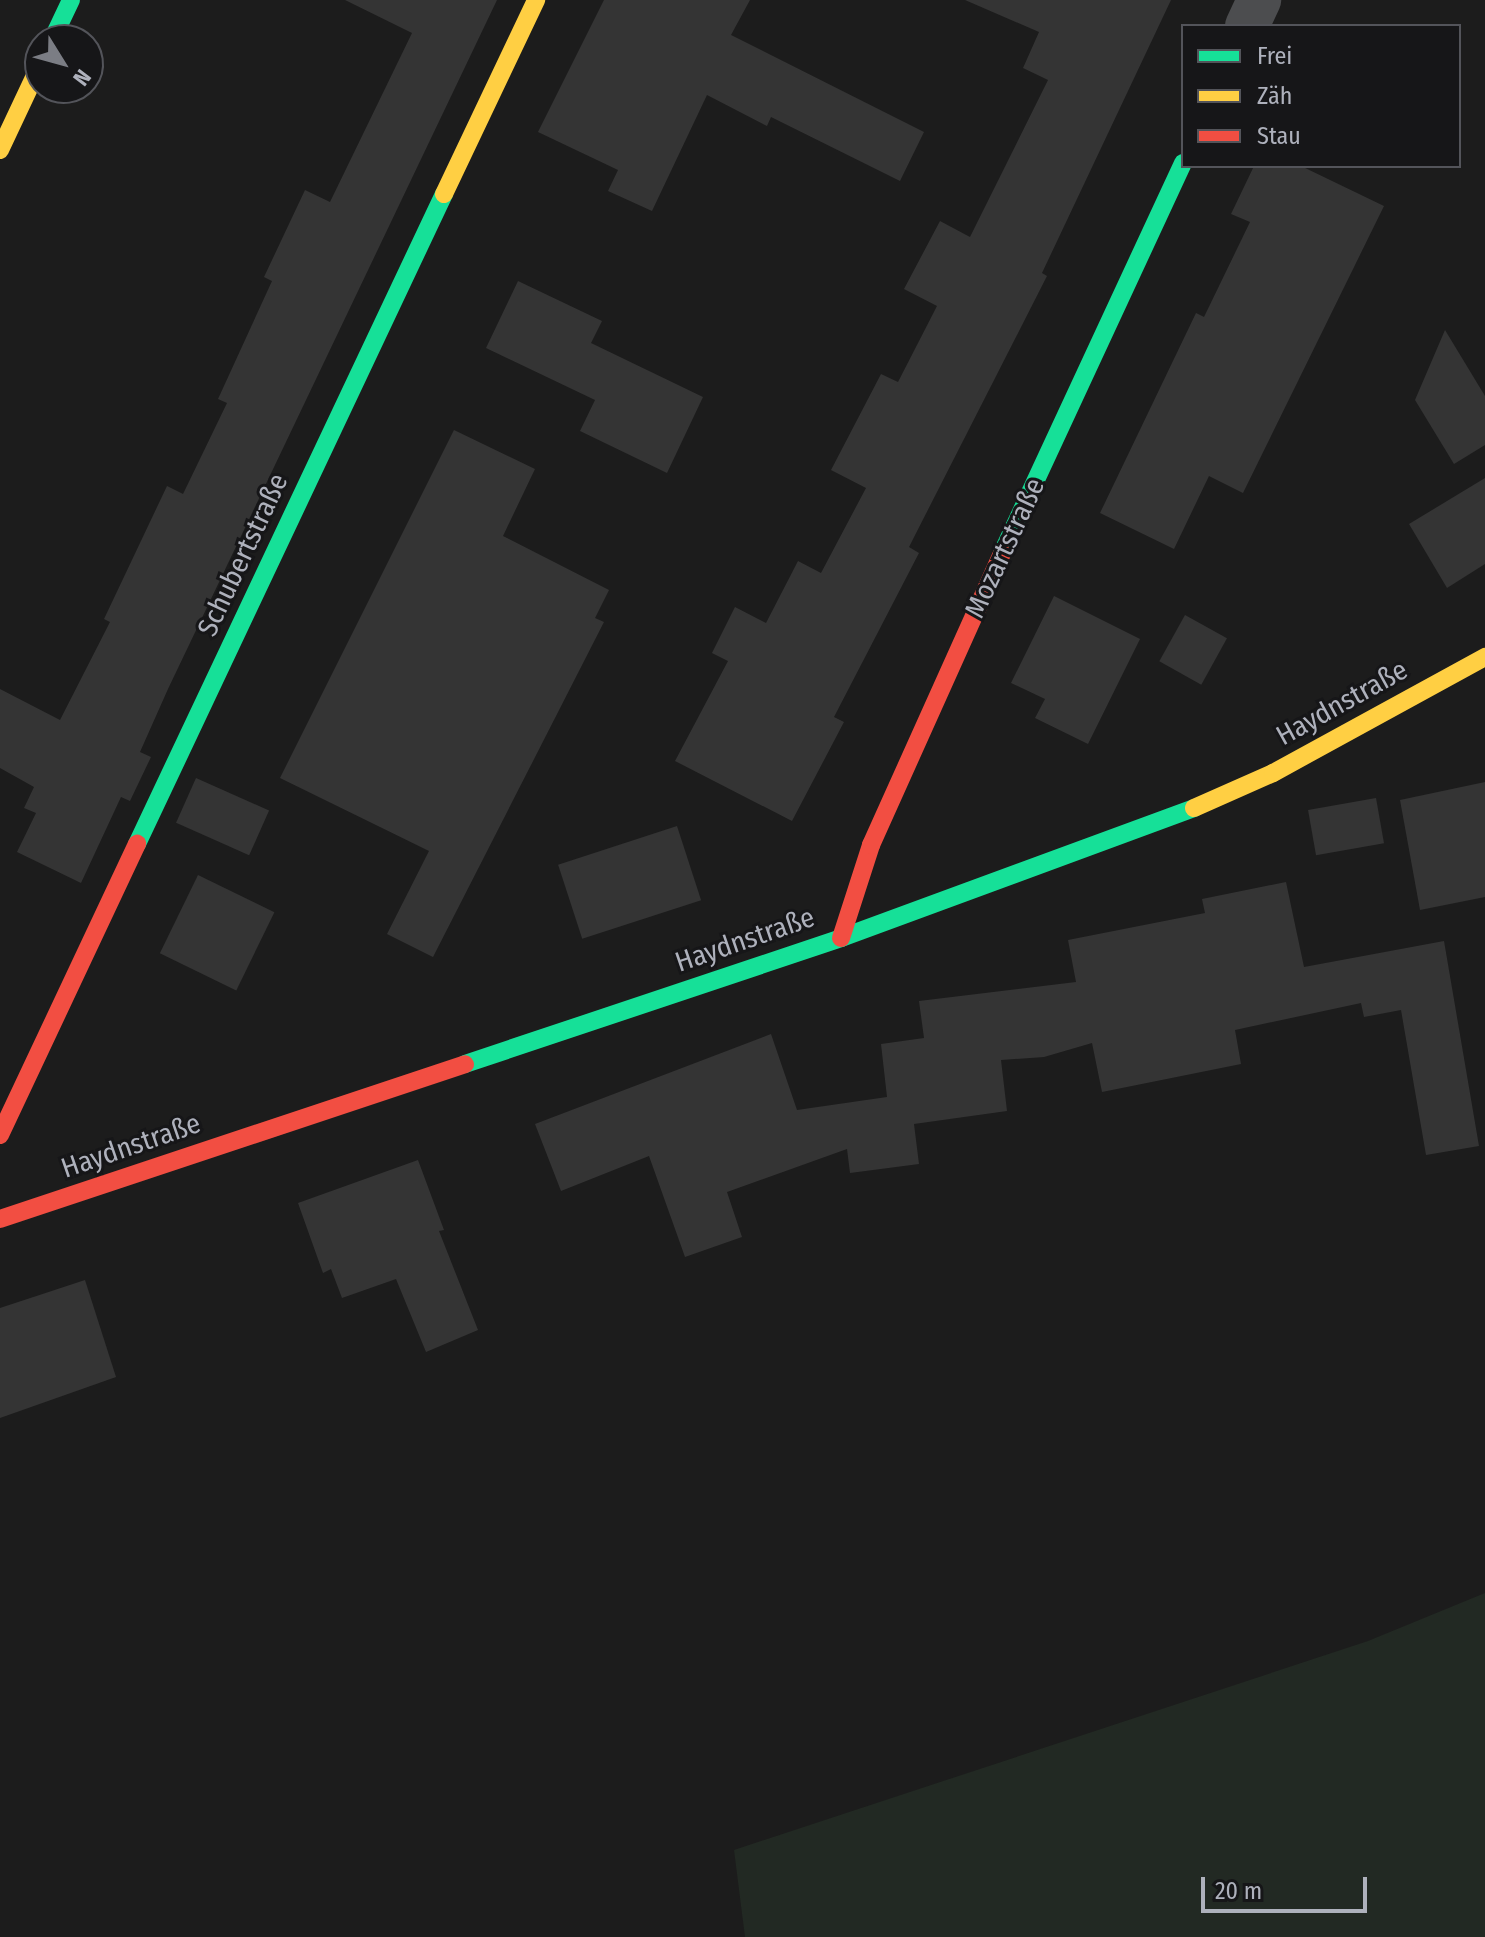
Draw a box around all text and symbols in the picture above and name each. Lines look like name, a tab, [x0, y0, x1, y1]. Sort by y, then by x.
north arrow	[24, 24, 104, 104]
legend	[1181, 24, 1461, 168]
text: Frei	[1257, 42, 1292, 70]
text: N	[67, 64, 97, 91]
text: Zäh	[1257, 82, 1292, 110]
text: Stau	[1257, 122, 1301, 150]
street label: Schubertstraße	[191, 468, 295, 642]
street label: Mozartstraße	[958, 473, 1052, 623]
street label: Haydnstraße	[1270, 653, 1414, 753]
street label: Haydnstraße	[671, 901, 819, 979]
street label: Haydnstraße	[57, 1107, 205, 1185]
scale bar	[1205, 1861, 1371, 1911]
text: 20 m	[1215, 1877, 1262, 1905]

